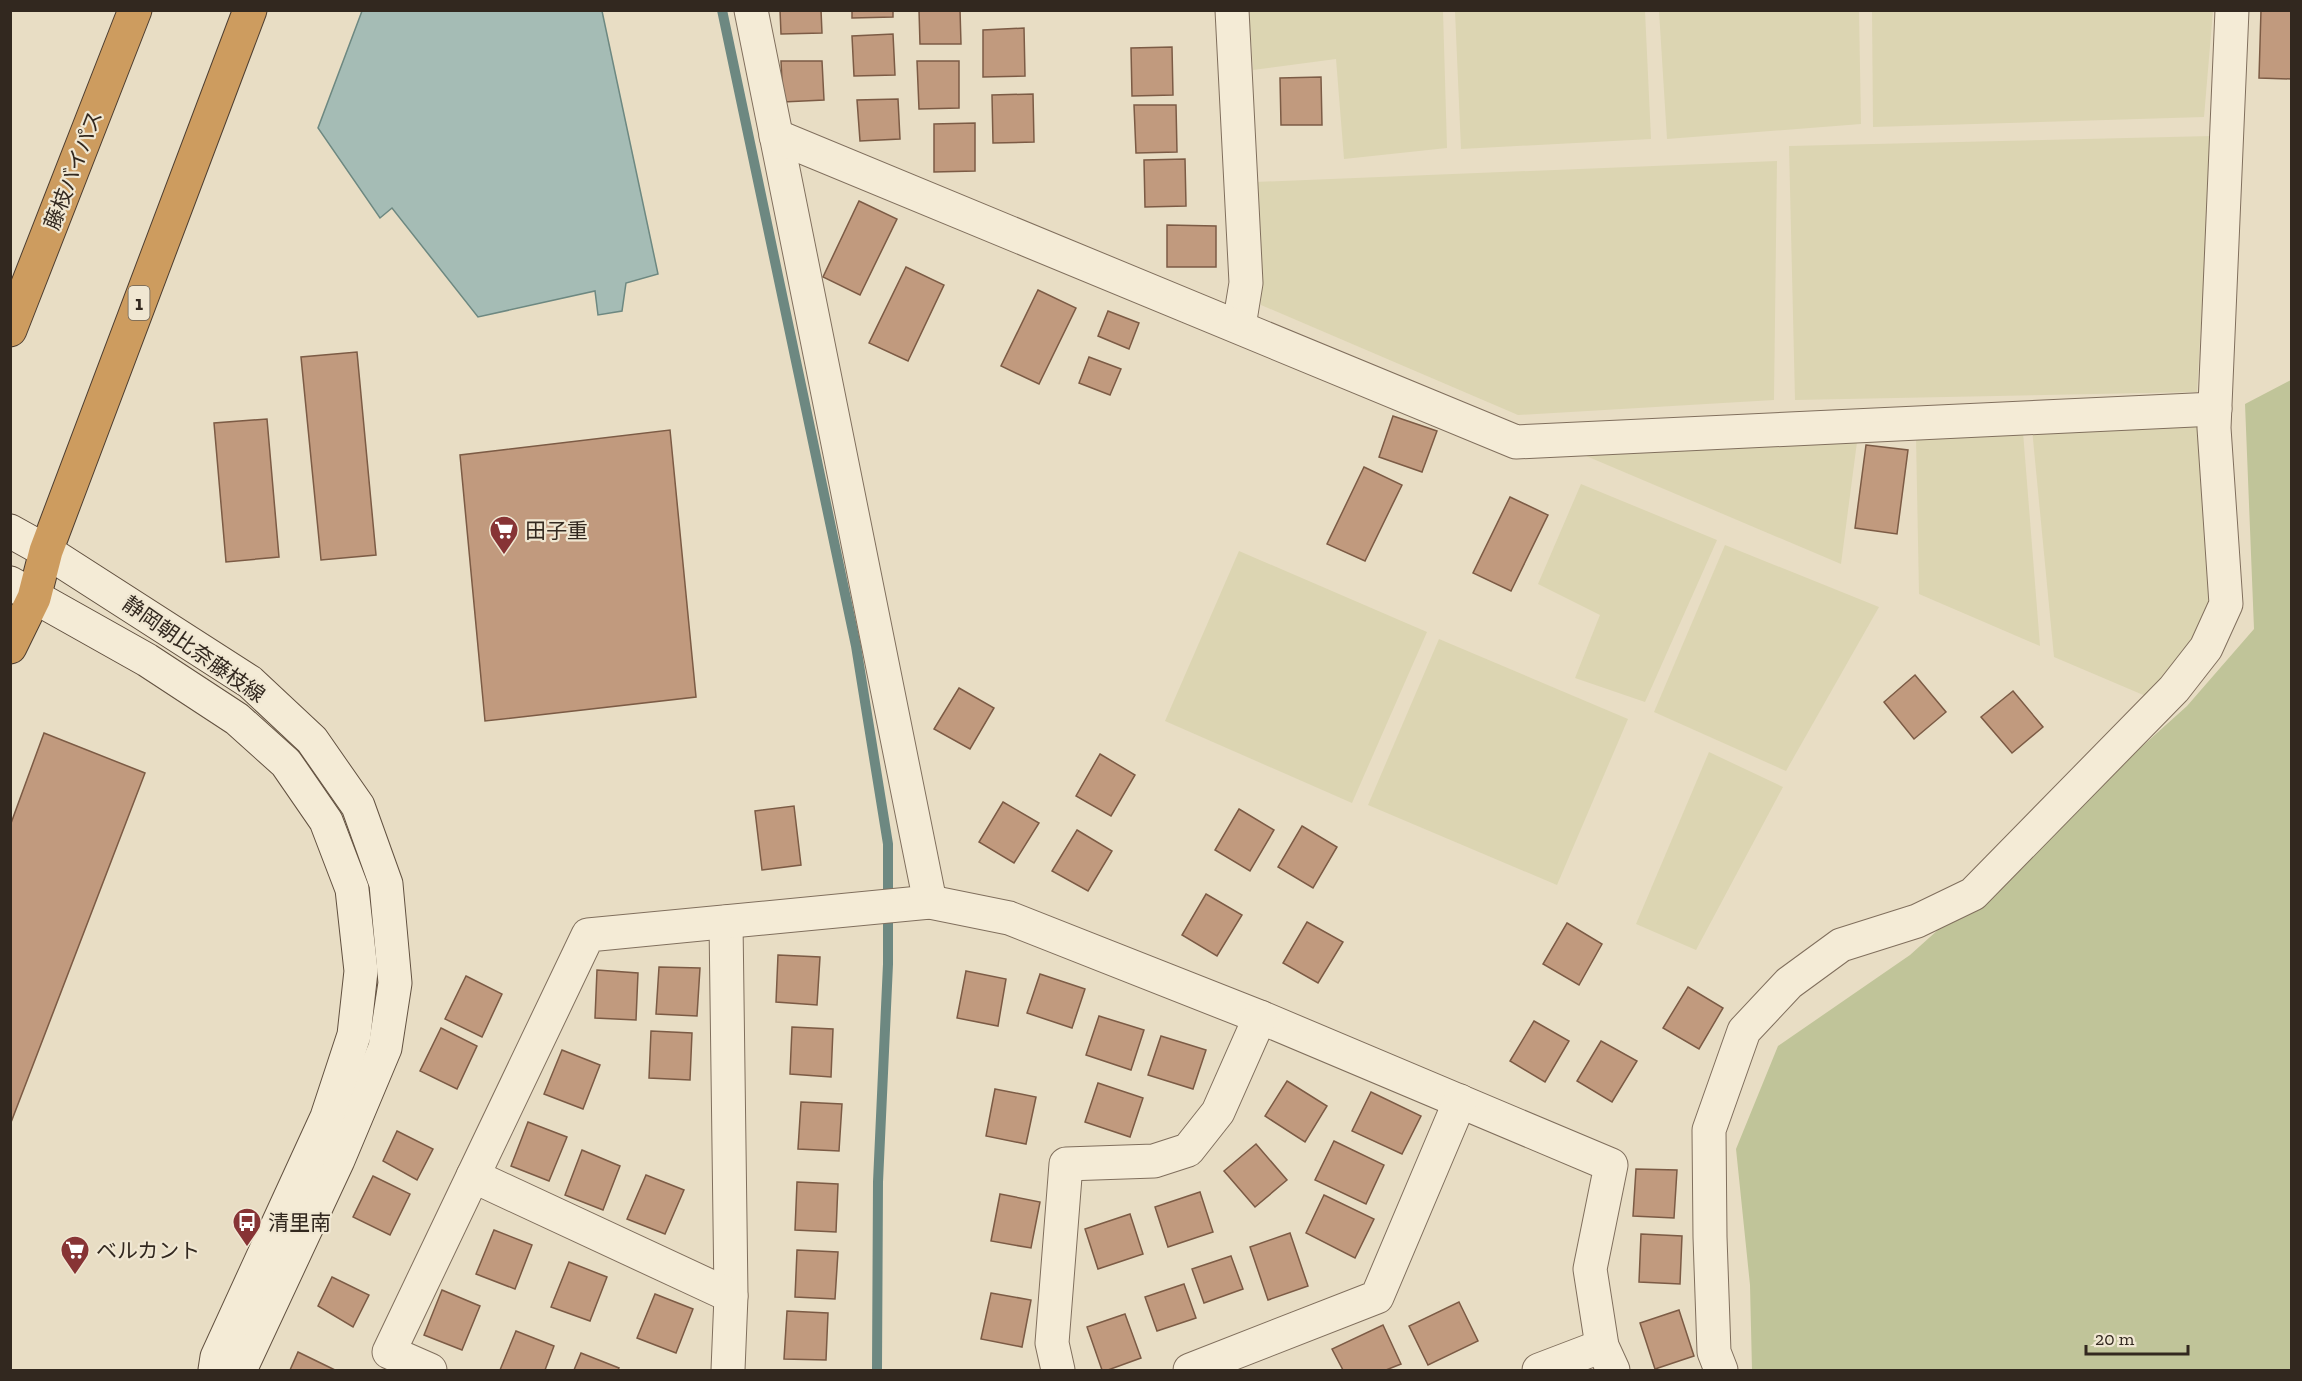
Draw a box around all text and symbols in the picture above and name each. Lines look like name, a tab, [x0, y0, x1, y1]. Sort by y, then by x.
street label: 藤枝バイパス	[39, 107, 107, 233]
road number: 1	[128, 286, 150, 320]
supermarket icon: 田子重	[488, 514, 520, 556]
place label: 田子重	[525, 518, 588, 543]
street label: 静岡朝比奈藤枝線	[118, 591, 270, 707]
bus stop icon: 清里南	[231, 1206, 263, 1248]
place label: 清里南	[268, 1210, 331, 1235]
supermarket icon: ベルカント	[59, 1234, 91, 1276]
place label: ベルカント	[96, 1238, 200, 1263]
scale bar	[2086, 1318, 2188, 1356]
text: 20 m	[2095, 1328, 2135, 1350]

